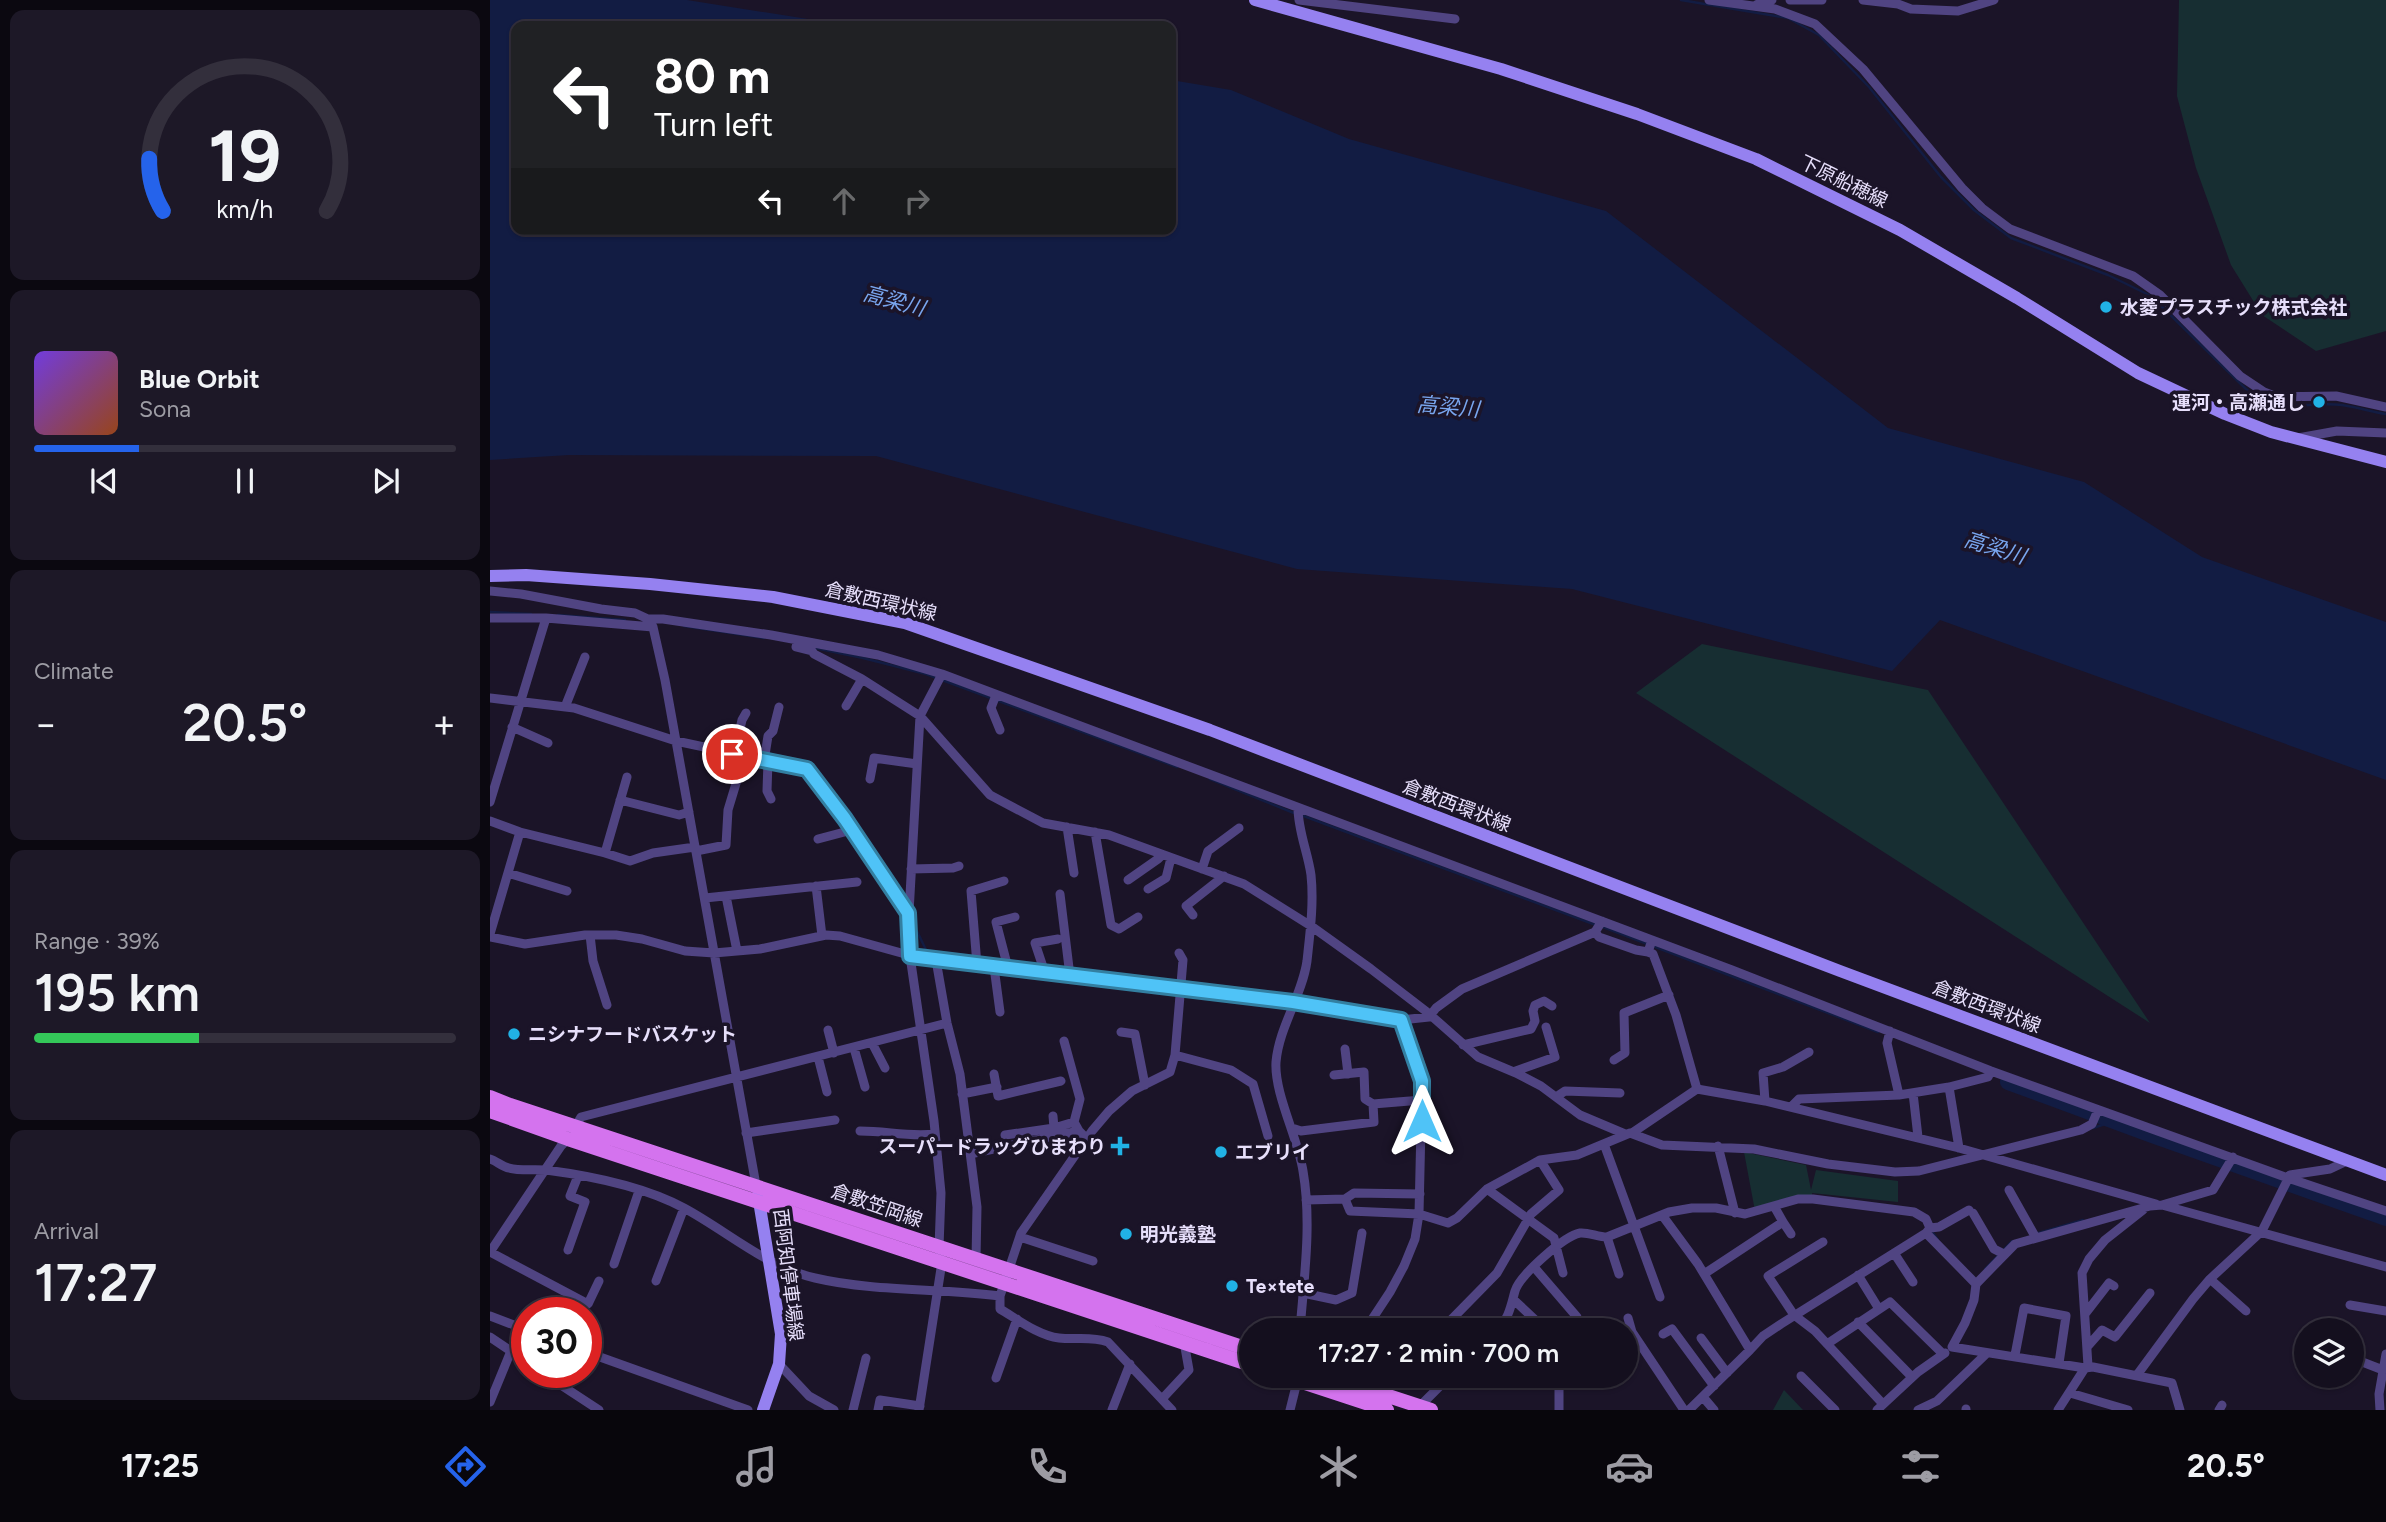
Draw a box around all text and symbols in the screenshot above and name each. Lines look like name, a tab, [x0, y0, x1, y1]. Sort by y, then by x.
text: 80 m	[654, 46, 770, 105]
icon: left	[539, 49, 630, 140]
text: Turn left	[654, 106, 773, 144]
text: 19	[209, 112, 281, 199]
street label: 下原船穂線	[1796, 150, 1892, 213]
icon: left	[752, 182, 790, 220]
icon: ahead	[825, 182, 863, 220]
icon: right	[898, 182, 936, 220]
text: km/h	[216, 194, 274, 224]
water label: 高梁川	[860, 280, 930, 321]
place label: 水菱プラスチック株式会社	[2120, 296, 2348, 319]
marker: 水菱プラスチック株式会社	[2098, 299, 2114, 315]
text: Blue Orbit	[139, 363, 260, 395]
water label: 高梁川	[1416, 391, 1483, 422]
place label: 運河・高瀬通し	[2172, 391, 2305, 414]
marker: 運河・高瀬通し	[2311, 394, 2327, 410]
text: Sona	[139, 395, 191, 423]
icon: previous	[85, 462, 123, 500]
icon: pause	[226, 462, 264, 500]
icon: next	[367, 462, 405, 500]
water label: 高梁川	[1961, 526, 2031, 569]
street label: 倉敷西環状線	[823, 577, 939, 626]
text: Climate	[34, 657, 113, 685]
text: 20.5°	[183, 692, 307, 754]
text: −	[34, 701, 58, 747]
text: +	[432, 701, 456, 747]
pin	[702, 724, 762, 784]
icon: arrive	[713, 735, 751, 773]
street label: 倉敷西環状線	[1399, 774, 1514, 837]
text: Range · 39%	[34, 927, 160, 955]
text: 195 km	[34, 962, 200, 1024]
street label: 倉敷西環状線	[1929, 975, 2044, 1038]
place label: ニシナフードバスケット	[528, 1023, 737, 1046]
marker: ニシナフードバスケット	[506, 1026, 522, 1042]
position arrow	[1385, 1084, 1459, 1158]
place label: スーパードラッグひまわり	[878, 1135, 1106, 1158]
marker: スーパードラッグひまわり	[1112, 1138, 1128, 1154]
place label: エブリイ	[1235, 1141, 1311, 1164]
marker: エブリイ	[1213, 1144, 1229, 1160]
street label: 倉敷笠岡線	[828, 1179, 926, 1232]
street label: 西阿知停車場線	[769, 1208, 808, 1342]
text: Arrival	[34, 1217, 99, 1245]
place label: 明光義塾	[1140, 1223, 1216, 1246]
marker: 明光義塾	[1118, 1226, 1134, 1242]
text: 17:27	[34, 1252, 157, 1314]
place label: Te×tete	[1246, 1275, 1315, 1298]
marker: Te×tete	[1224, 1278, 1240, 1294]
speed limit sign: 30	[511, 1297, 602, 1388]
map controls	[2294, 1318, 2364, 1388]
button: layers	[2294, 1318, 2364, 1388]
text: 17:27 · 2 min · 700 m	[1318, 1337, 1559, 1369]
icon: directions	[441, 1442, 490, 1491]
icon: music	[732, 1442, 781, 1491]
icon: phone	[1023, 1442, 1072, 1491]
icon: climate	[1314, 1442, 1363, 1491]
icon: car	[1605, 1442, 1654, 1491]
icon: filters	[1896, 1442, 1945, 1491]
text: 17:25	[121, 1447, 199, 1485]
text: 20.5°	[2187, 1447, 2265, 1485]

